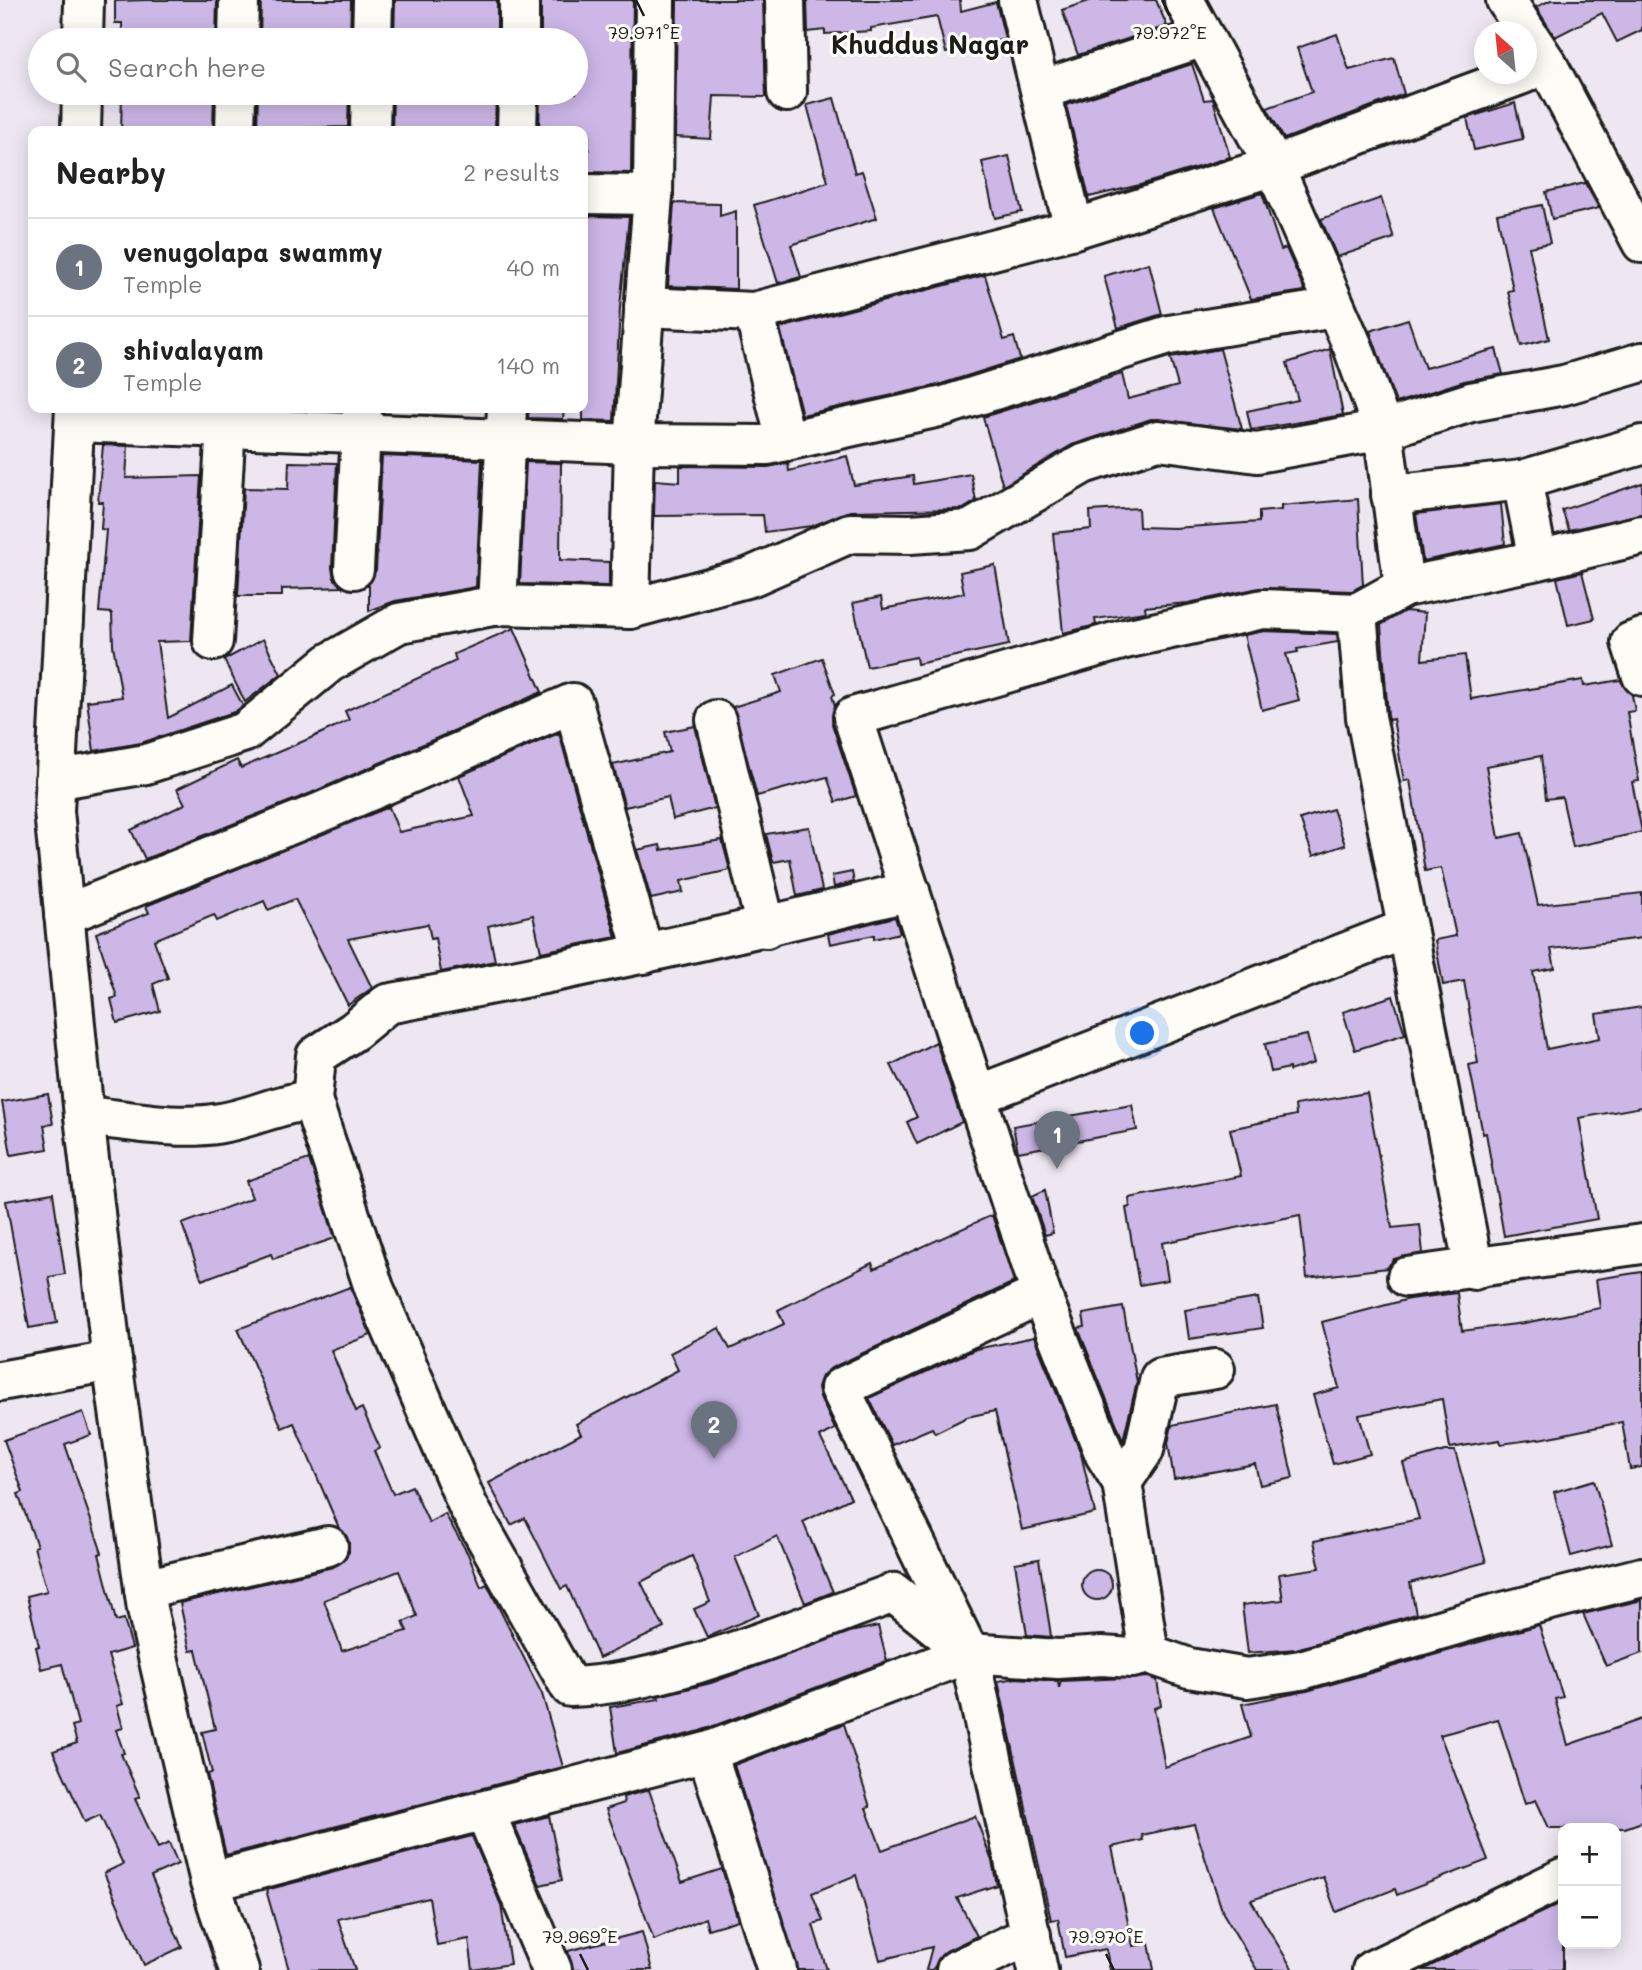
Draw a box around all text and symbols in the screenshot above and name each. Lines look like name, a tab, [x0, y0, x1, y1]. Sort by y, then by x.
text: 79.971°E	[608, 20, 680, 44]
text: 79.972°E	[1133, 20, 1207, 44]
north arrow	[1474, 21, 1537, 84]
district label: Khuddus Nagar	[831, 27, 1029, 61]
search box	[28, 28, 588, 105]
icon: search	[52, 48, 90, 86]
text: Search here	[108, 50, 266, 84]
text: Nearby	[56, 152, 166, 192]
text: 2 results	[463, 157, 560, 187]
text: venugolapa swammy	[123, 235, 383, 269]
text: 1	[74, 252, 84, 282]
text: 40 m	[507, 252, 560, 282]
text: Temple	[123, 269, 203, 299]
text: shivalayam	[123, 333, 264, 367]
text: 2	[73, 350, 85, 380]
text: 140 m	[496, 350, 560, 380]
text: Temple	[123, 367, 203, 397]
your location	[1125, 1016, 1159, 1050]
pin: 1	[1034, 1111, 1080, 1169]
pin: 2	[691, 1401, 737, 1459]
map controls	[1558, 1823, 1621, 1949]
button: +	[1558, 1823, 1621, 1886]
button: −	[1558, 1886, 1621, 1949]
text: 79.969°E	[542, 1924, 618, 1948]
text: 79.970°E	[1069, 1924, 1143, 1948]

